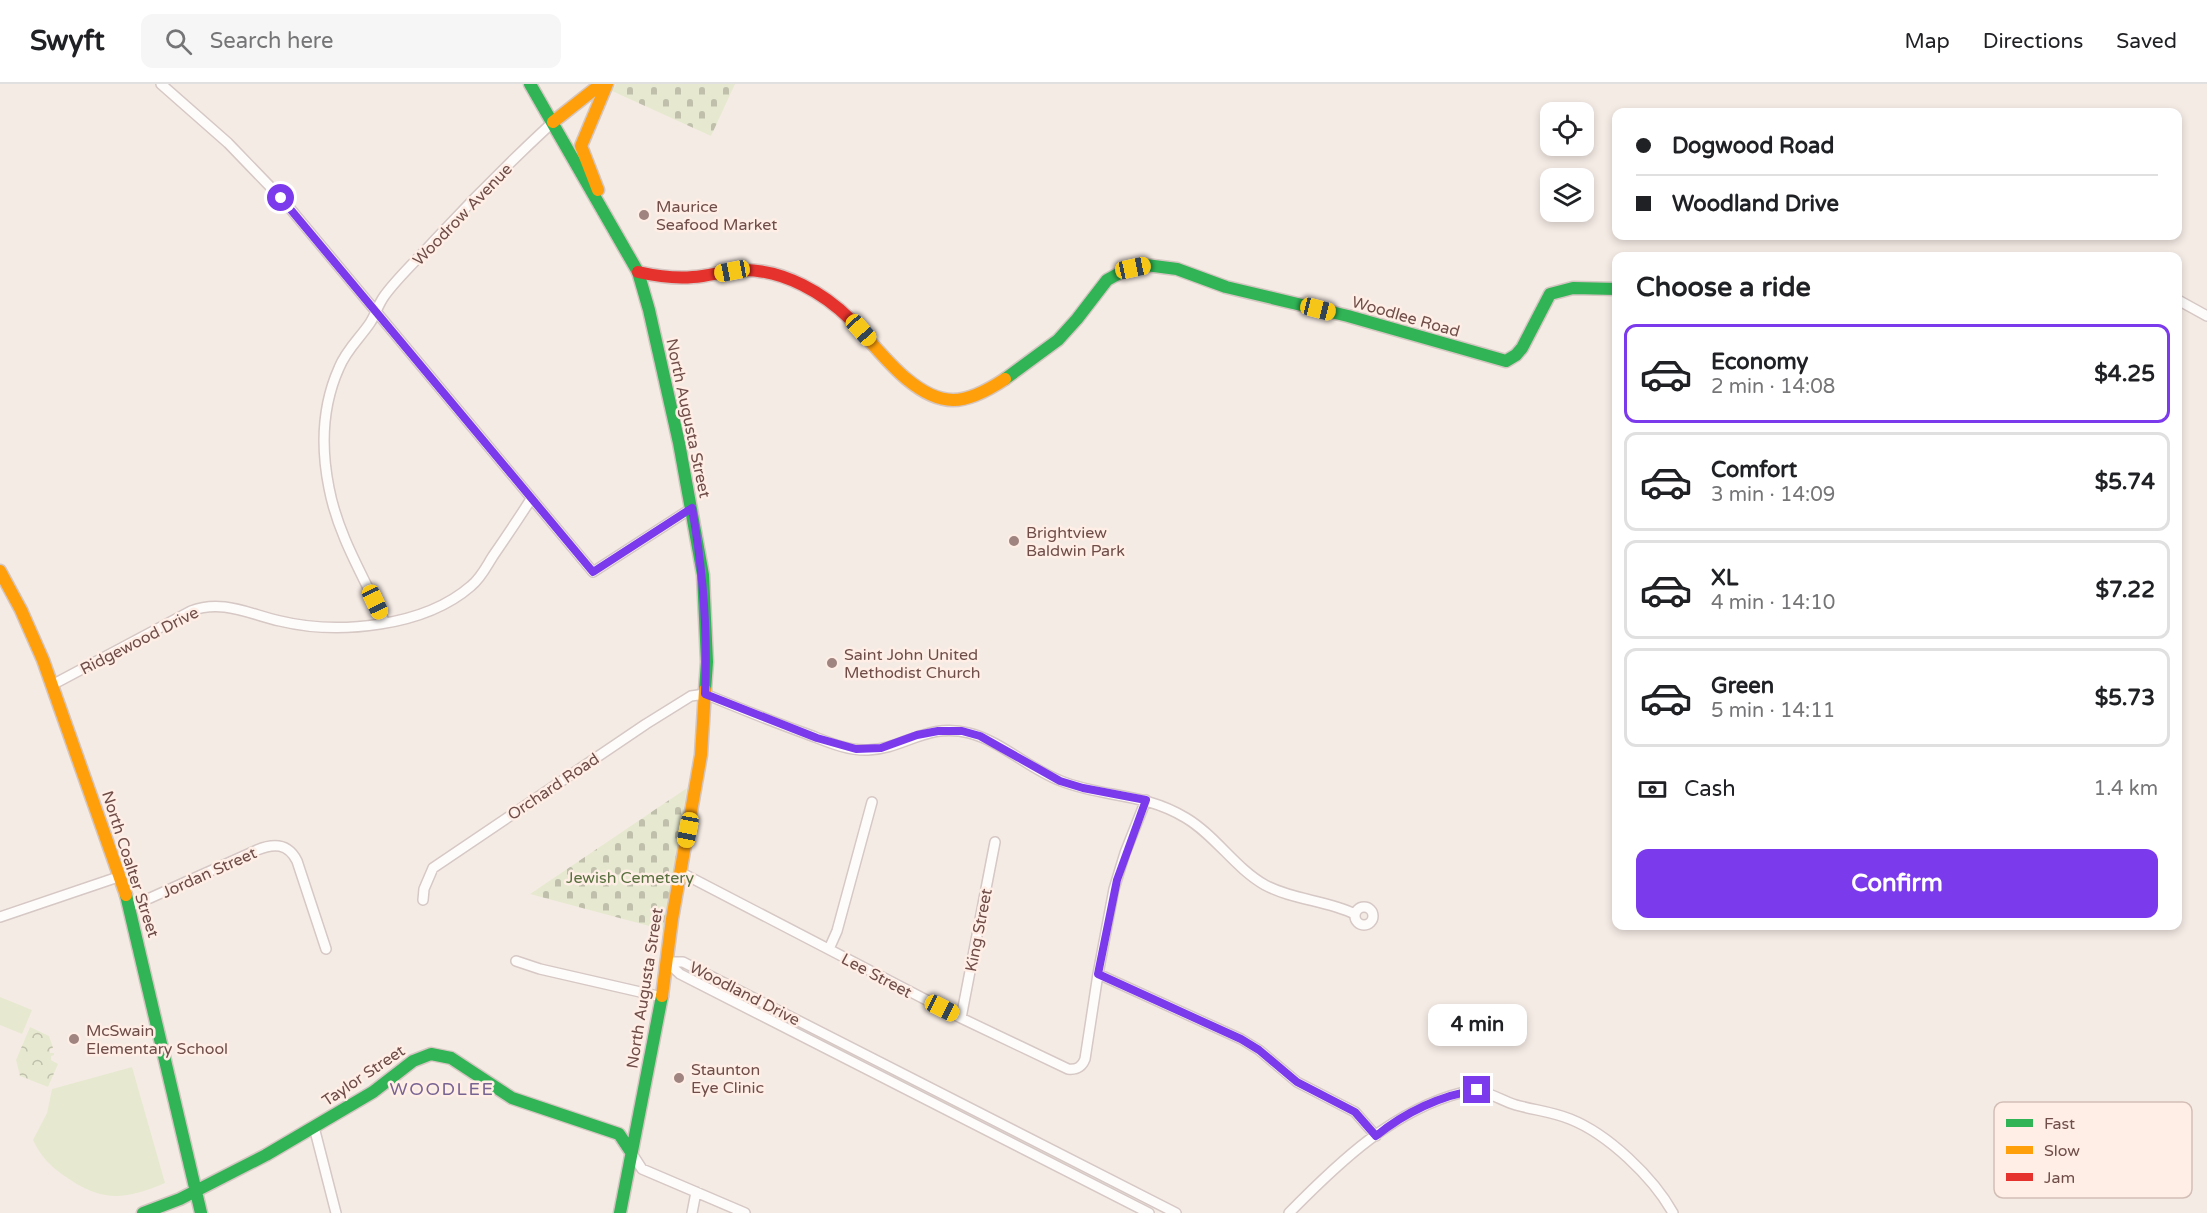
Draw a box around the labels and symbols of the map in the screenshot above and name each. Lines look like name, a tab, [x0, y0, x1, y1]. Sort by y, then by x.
street label: Woodrow Avenue	[409, 159, 517, 270]
route start	[267, 184, 294, 211]
place label: Maurice Seafood Market	[656, 197, 777, 235]
marker: Maurice Seafood Market	[637, 208, 651, 222]
car	[1114, 255, 1152, 281]
car	[713, 259, 751, 283]
street label: Woodlee Road	[1349, 292, 1462, 342]
car	[1298, 296, 1338, 322]
car	[842, 311, 880, 349]
street label: North Augusta Street	[661, 337, 715, 500]
place label: Brightview Baldwin Park	[1026, 523, 1125, 561]
marker: Brightview Baldwin Park	[1007, 534, 1021, 548]
car	[359, 582, 391, 622]
street label: Ridgewood Drive	[77, 602, 202, 679]
place label: Saint John United Methodist Church	[844, 645, 981, 683]
marker: Saint John United Methodist Church	[825, 656, 839, 670]
street label: Orchard Road	[504, 749, 603, 825]
street label: North Coalter Street	[97, 788, 163, 940]
car	[676, 811, 700, 849]
street label: Jordan Street	[159, 843, 260, 903]
park label: Jewish Cemetery	[566, 868, 694, 888]
street label: King Street	[961, 887, 997, 974]
street label: North Augusta Street	[622, 906, 668, 1070]
street label: Lee Street	[838, 949, 915, 1003]
street label: Woodland Drive	[686, 957, 803, 1030]
car	[922, 992, 962, 1024]
callout: 4 min	[1428, 1003, 1526, 1045]
place label: McSwain Elementary School	[86, 1021, 228, 1059]
marker: McSwain Elementary School	[67, 1032, 81, 1046]
street label: Taylor Street	[318, 1041, 409, 1111]
place label: Staunton Eye Clinic	[691, 1060, 764, 1098]
marker: Staunton Eye Clinic	[672, 1071, 686, 1085]
route end	[1463, 1076, 1490, 1103]
district label: WOODLEE	[390, 1078, 494, 1100]
legend	[1994, 1102, 2192, 1198]
text: Fast	[2044, 1114, 2075, 1134]
text: Slow	[2044, 1141, 2080, 1161]
text: Jam	[2044, 1168, 2075, 1188]

